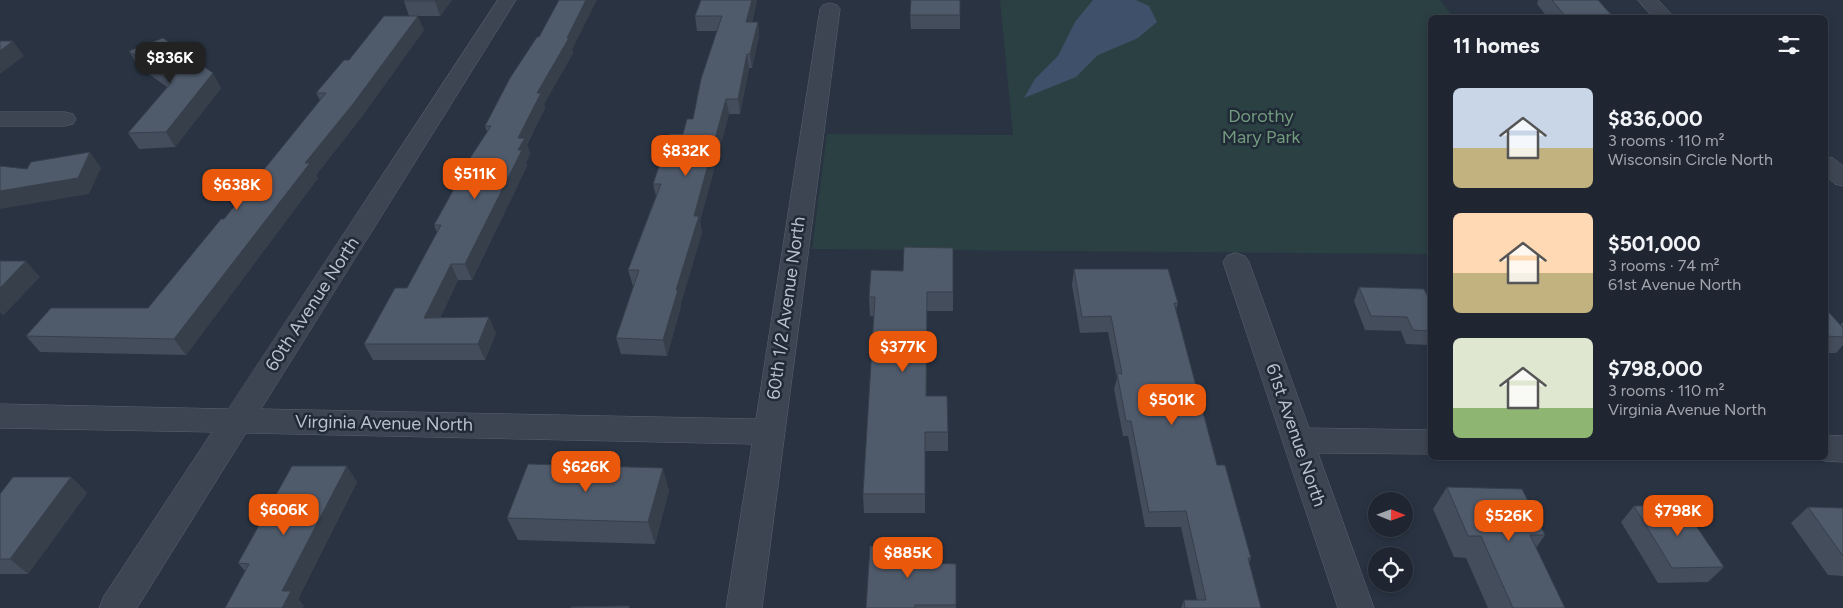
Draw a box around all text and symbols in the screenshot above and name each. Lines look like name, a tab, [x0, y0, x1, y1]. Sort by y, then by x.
icon: filters	[1775, 31, 1803, 59]
text: 11 homes	[1453, 33, 1540, 58]
pin: $836K	[135, 42, 205, 84]
text: $836K	[146, 48, 194, 67]
park label: Dorothy Mary Park	[1222, 105, 1301, 148]
text: $836,000	[1608, 106, 1703, 131]
icon: home	[1493, 108, 1553, 168]
text: 3 rooms · 110 m²	[1608, 131, 1724, 150]
pin: $832K	[651, 134, 721, 177]
text: $832K	[662, 141, 710, 160]
text: Wisconsin Circle North	[1608, 150, 1773, 169]
pin: $511K	[440, 158, 510, 200]
text: $511K	[454, 164, 496, 183]
pin: $638K	[202, 168, 272, 211]
text: $638K	[213, 175, 261, 194]
street label: 60th 1/2 Avenue North	[762, 215, 810, 401]
text: $501,000	[1608, 231, 1701, 256]
street label: 60th Avenue North	[260, 233, 364, 375]
icon: home	[1493, 233, 1553, 293]
text: 3 rooms · 74 m²	[1608, 256, 1720, 275]
text: 61st Avenue North	[1608, 275, 1741, 294]
pin: $377K	[868, 330, 938, 373]
text: $377K	[880, 337, 926, 356]
text: $798,000	[1608, 356, 1703, 381]
icon: home	[1493, 358, 1553, 418]
street label: 61st Avenue North	[1261, 361, 1331, 509]
text: 3 rooms · 110 m²	[1608, 381, 1724, 400]
pin: $501K	[1137, 384, 1207, 426]
text: $501K	[1149, 390, 1195, 409]
text: Virginia Avenue North	[1608, 400, 1766, 419]
street label: Virginia Avenue North	[295, 410, 473, 436]
pin: $626K	[551, 450, 621, 493]
text: $626K	[562, 457, 610, 476]
north arrow	[1368, 492, 1412, 538]
map controls	[1368, 492, 1413, 592]
pin: $606K	[249, 494, 319, 536]
pin: $798K	[1643, 494, 1713, 537]
text: $606K	[260, 500, 308, 519]
pin: $526K	[1474, 500, 1544, 542]
text: $798K	[1654, 501, 1702, 520]
text: $526K	[1485, 506, 1533, 525]
pin: $885K	[873, 536, 943, 579]
text: $885K	[884, 543, 932, 562]
button: locate	[1368, 547, 1413, 592]

